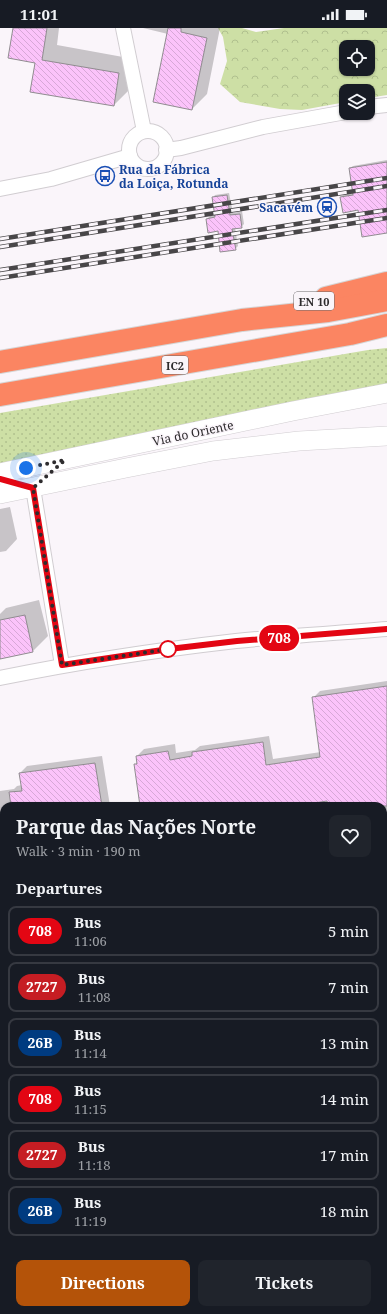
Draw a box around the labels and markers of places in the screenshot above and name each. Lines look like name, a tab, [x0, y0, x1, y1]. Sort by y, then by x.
place label: Rua da Fábrica da Loiça, Rotunda	[119, 161, 229, 192]
bus stop icon: Rua da Fábrica da Loiça, Rotunda	[94, 165, 116, 187]
station icon: Sacavém	[316, 196, 338, 218]
place label: Sacavém	[259, 199, 313, 216]
unlabelled marker	[159, 640, 177, 658]

